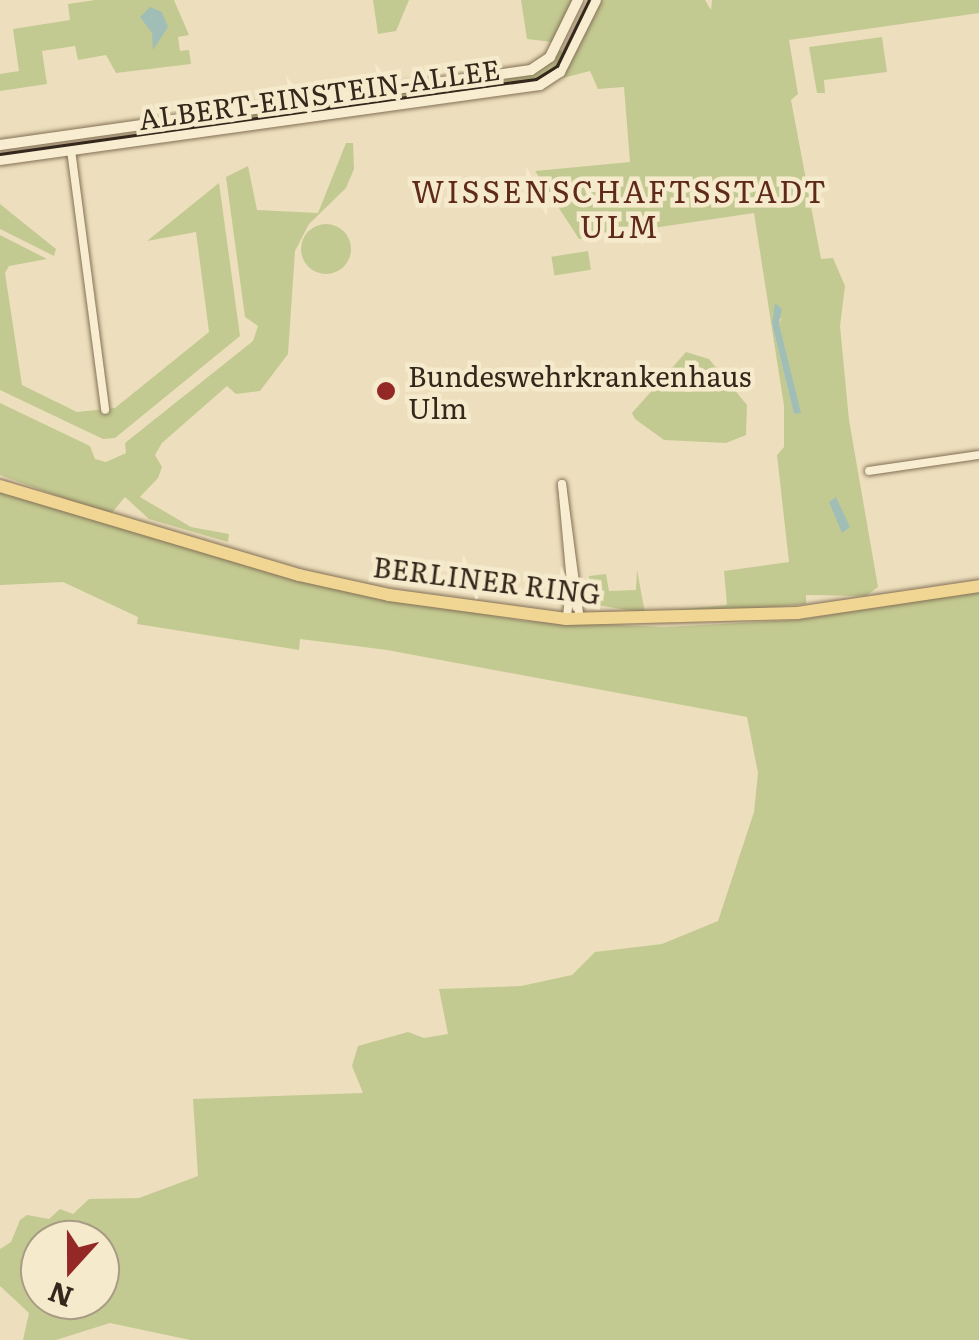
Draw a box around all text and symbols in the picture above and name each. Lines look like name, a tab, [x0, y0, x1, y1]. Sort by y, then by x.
street label: ALBERT-EINSTEIN-ALLEE	[136, 51, 502, 135]
district label: WISSENSCHAFTSSTADT ULM	[412, 172, 828, 242]
place label: Bundeswehrkrankenhaus Ulm	[408, 358, 751, 424]
marker: Bundeswehrkrankenhaus Ulm	[373, 378, 399, 404]
street label: BERLINER RING	[371, 548, 603, 610]
north arrow	[20, 1220, 120, 1320]
text: N	[41, 1272, 78, 1320]

